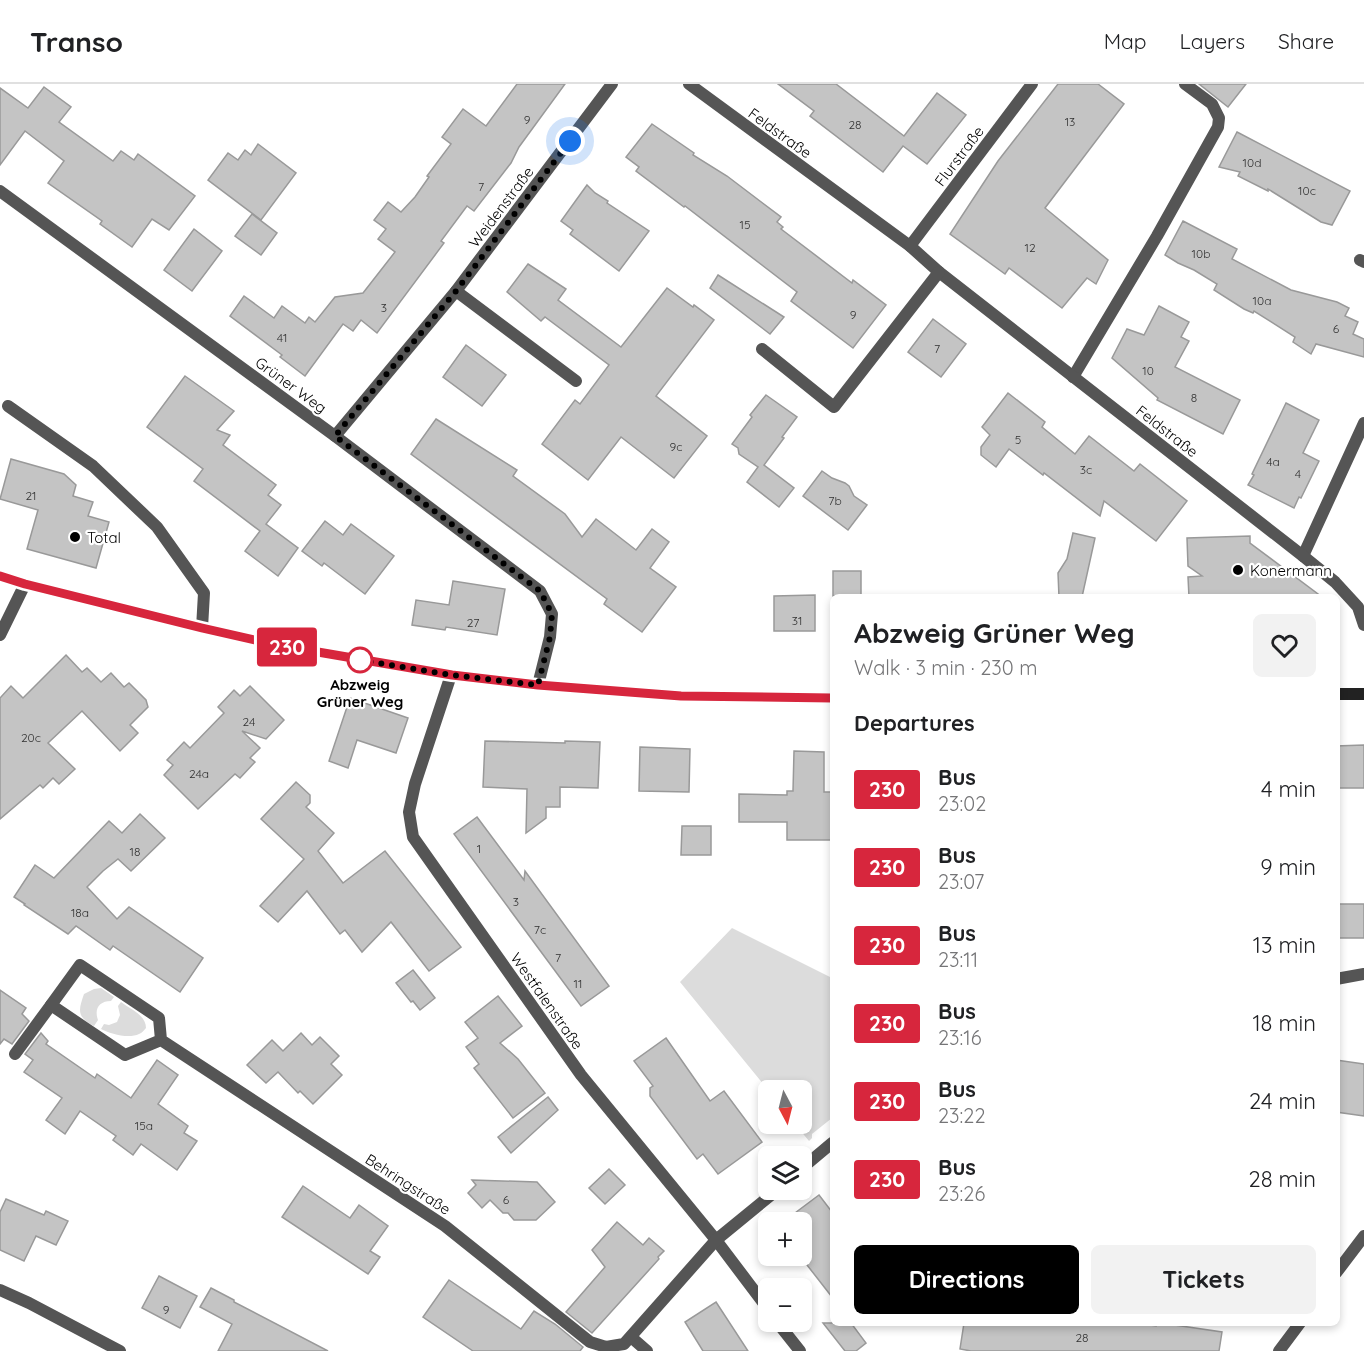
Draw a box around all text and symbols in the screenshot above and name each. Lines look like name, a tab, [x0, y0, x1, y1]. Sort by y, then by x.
text: Transo	[30, 24, 123, 59]
text: Map	[1104, 28, 1147, 54]
text: Layers	[1180, 28, 1245, 54]
text: Share	[1278, 28, 1334, 54]
street label: Feldstraße	[745, 104, 815, 162]
house number: 9	[524, 112, 531, 127]
house number: 13	[1065, 114, 1075, 129]
house number: 28	[848, 117, 862, 132]
street label: Flurstraße	[930, 122, 988, 190]
your location	[555, 126, 585, 156]
house number: 10d	[1243, 155, 1261, 170]
street label: Weidenstraße	[464, 163, 538, 251]
house number: 7	[478, 179, 484, 194]
house number: 10c	[1298, 183, 1316, 198]
house number: 15	[740, 217, 750, 232]
house number: 12	[1024, 240, 1036, 255]
house number: 10b	[1192, 246, 1210, 261]
house number: 10a	[1253, 293, 1271, 308]
house number: 3	[381, 300, 387, 315]
house number: 9	[850, 307, 857, 322]
house number: 6	[1333, 321, 1340, 336]
house number: 41	[277, 330, 287, 345]
house number: 7	[934, 341, 940, 356]
street label: Grüner Weg	[252, 353, 330, 417]
house number: 10	[1142, 363, 1154, 378]
house number: 8	[1191, 390, 1197, 405]
street label: Feldstraße	[1132, 401, 1202, 461]
house number: 5	[1015, 432, 1021, 447]
house number: 9c	[670, 439, 682, 454]
house number: 4a	[1266, 454, 1280, 469]
house number: 3c	[1080, 462, 1092, 477]
house number: 4	[1295, 466, 1301, 481]
house number: 21	[25, 488, 37, 503]
house number: 7b	[828, 493, 842, 508]
place label: Total	[87, 528, 121, 547]
marker: Total	[68, 530, 82, 544]
place label: Konermann	[1250, 561, 1332, 580]
marker: Konermann	[1231, 563, 1245, 577]
house number: 31	[792, 613, 802, 628]
button: heart	[1253, 614, 1316, 677]
house number: 27	[467, 615, 479, 630]
text: Abzweig Grüner Weg	[854, 615, 1135, 650]
line badge: 230	[252, 628, 322, 666]
text: 230	[269, 634, 305, 660]
marker: Abzweig Grüner Weg	[347, 647, 373, 673]
text: Walk · 3 min · 230 m	[854, 655, 1037, 680]
place label: Abzweig Grüner Weg	[317, 675, 403, 711]
text: Departures	[854, 709, 975, 737]
house number: 24	[243, 714, 255, 729]
house number: 20c	[21, 730, 41, 745]
text: Bus	[938, 763, 976, 791]
house number: 24a	[189, 766, 209, 781]
text: 4 min	[1261, 775, 1316, 803]
text: 230	[869, 776, 905, 802]
text: 23:02	[938, 791, 986, 816]
house number: 1	[477, 841, 481, 856]
text: Bus	[938, 841, 976, 869]
house number: 18	[130, 844, 140, 859]
text: 9 min	[1260, 853, 1316, 881]
text: 230	[869, 854, 905, 880]
text: 23:07	[938, 869, 984, 894]
house number: 3	[513, 894, 519, 909]
house number: 18a	[71, 905, 89, 920]
text: Bus	[938, 919, 976, 947]
house number: 7c	[534, 922, 546, 937]
text: 13 min	[1253, 931, 1316, 959]
text: 230	[869, 932, 905, 958]
text: 23:11	[938, 947, 978, 972]
street label: Westfalenstraße	[507, 949, 587, 1053]
house number: 7	[555, 950, 561, 965]
house number: 11	[574, 976, 582, 991]
text: Bus	[938, 997, 976, 1025]
text: 18 min	[1252, 1009, 1316, 1037]
text: 230	[869, 1010, 905, 1036]
text: 23:16	[938, 1025, 981, 1050]
text: Bus	[938, 1075, 976, 1103]
north arrow	[758, 1080, 812, 1134]
map controls	[758, 1080, 812, 1332]
text: 24 min	[1249, 1087, 1316, 1115]
text: 230	[869, 1088, 905, 1114]
text: 23:22	[938, 1103, 985, 1128]
house number: 15a	[135, 1118, 153, 1133]
button: layers	[758, 1146, 812, 1200]
street label: Behringstraße	[362, 1149, 454, 1219]
text: Bus	[938, 1153, 976, 1181]
text: 28 min	[1248, 1165, 1316, 1193]
text: 230	[869, 1166, 905, 1192]
text: 23:26	[938, 1181, 985, 1206]
house number: 6	[503, 1192, 510, 1207]
button: +	[758, 1212, 812, 1266]
button: Directions	[854, 1245, 1079, 1314]
button: Tickets	[1091, 1245, 1316, 1314]
button: −	[758, 1278, 812, 1332]
house number: 9	[163, 1302, 170, 1317]
house number: 28	[1075, 1330, 1089, 1345]

